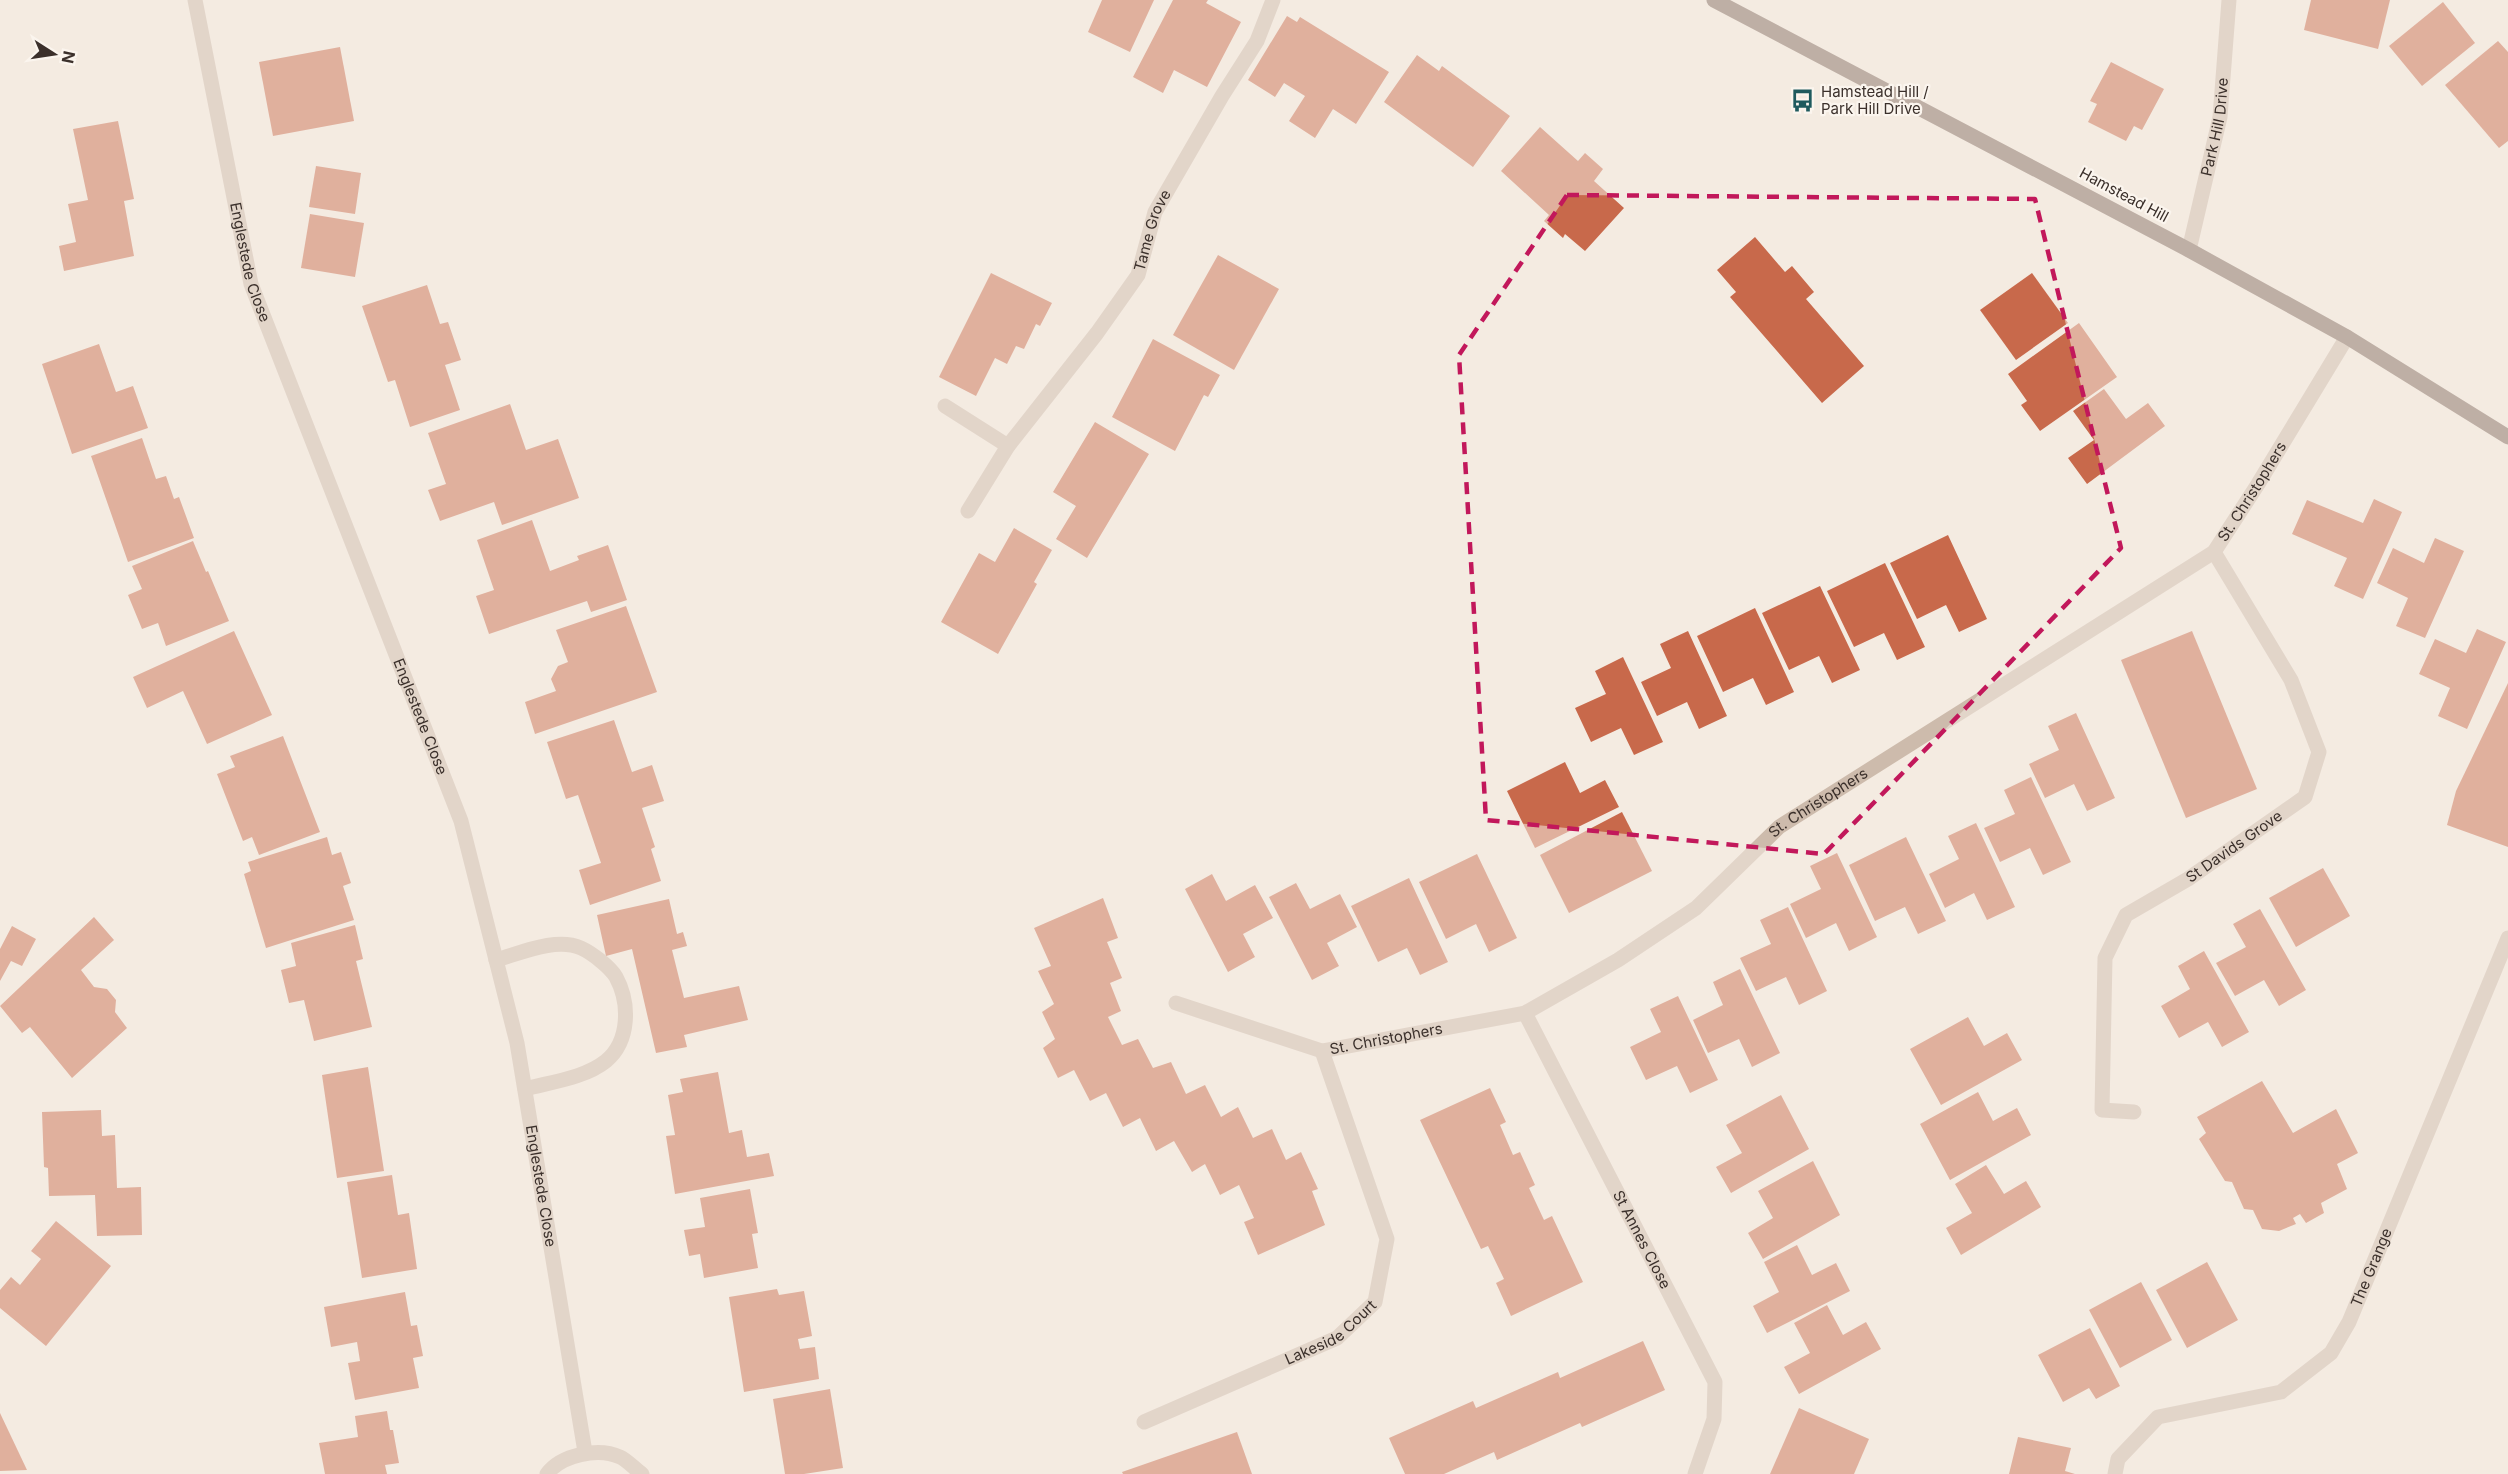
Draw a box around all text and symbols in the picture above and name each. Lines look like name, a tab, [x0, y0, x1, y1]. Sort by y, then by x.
north arrow	[24, 24, 84, 84]
text: N	[58, 49, 80, 65]
street label: Park Hill Drive	[2197, 77, 2232, 178]
place label: Hamstead Hill / Park Hill Drive	[1821, 82, 1929, 118]
bus stop icon: Hamstead Hill / Park Hill Drive	[1790, 88, 1816, 114]
street label: Hamstead Hill	[2076, 163, 2172, 226]
street label: Tame Grove	[1129, 186, 1175, 273]
street label: Englestede Close	[226, 200, 275, 325]
street label: St. Christophers	[2213, 438, 2290, 545]
street label: Englestede Close	[389, 656, 452, 777]
street label: St. Christophers	[1764, 763, 1871, 841]
street label: St Davids Grove	[2182, 806, 2286, 887]
street label: St. Christophers	[1328, 1019, 1444, 1058]
street label: Englestede Close	[522, 1124, 561, 1248]
street label: St Annes Close	[1609, 1187, 1675, 1292]
street label: The Grange	[2346, 1225, 2396, 1310]
street label: Lakeside Court	[1282, 1296, 1380, 1369]

